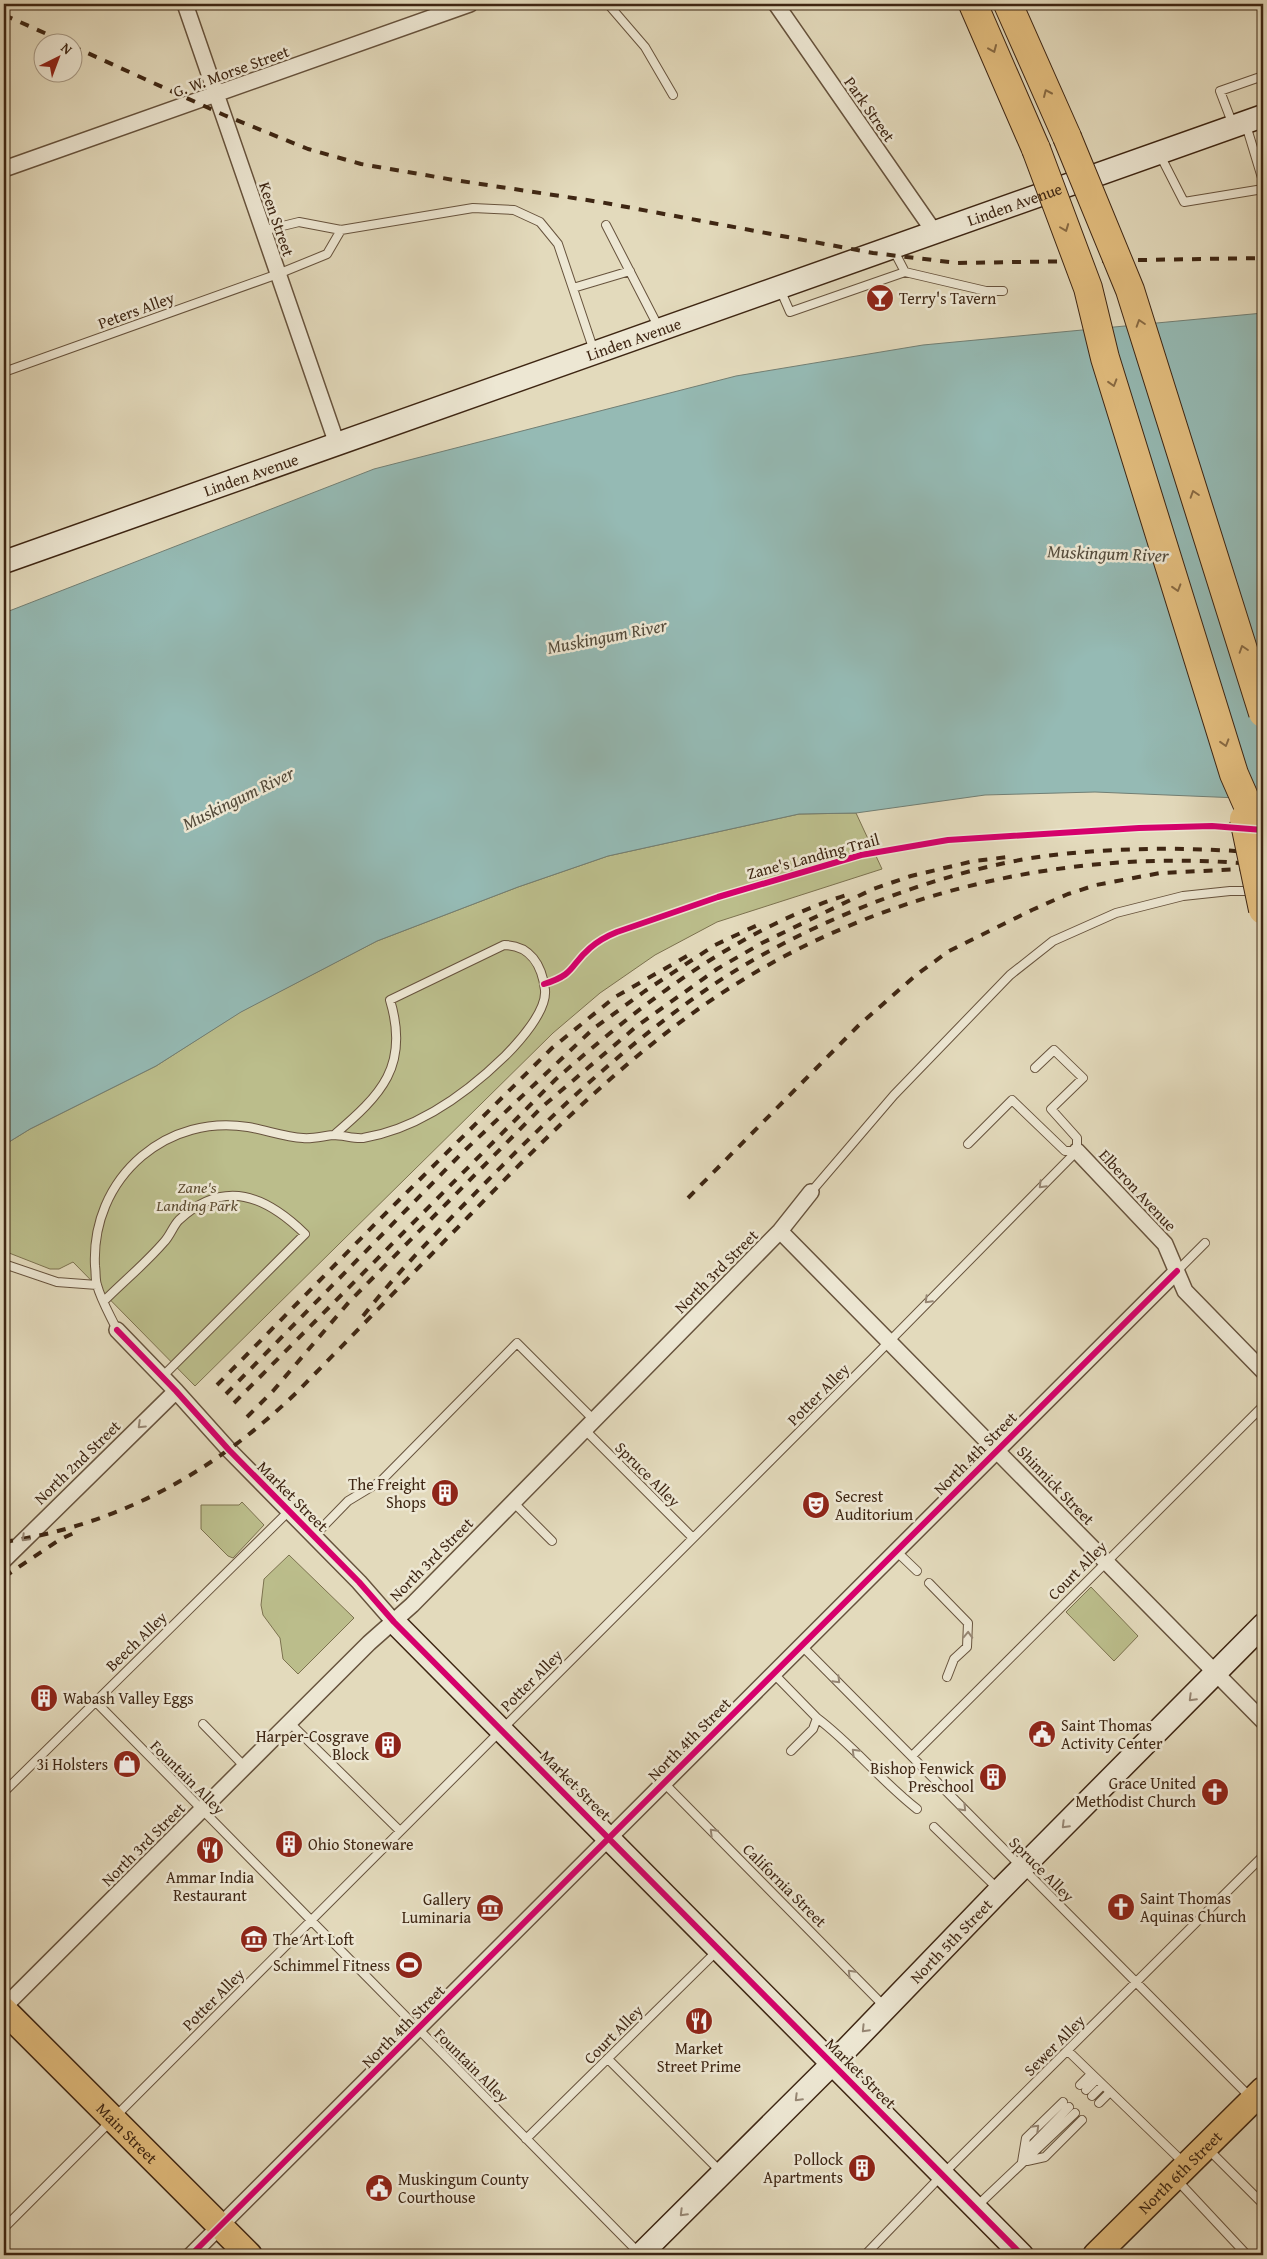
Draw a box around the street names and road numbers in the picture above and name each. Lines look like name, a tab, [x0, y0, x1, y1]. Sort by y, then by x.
street label: G. W. Morse Street	[170, 39, 293, 103]
street label: Park Street	[839, 71, 902, 147]
street label: Linden Avenue	[964, 176, 1065, 232]
street label: Keen Street	[253, 178, 301, 260]
street label: Peters Alley	[94, 285, 178, 335]
street label: Linden Avenue	[583, 311, 684, 367]
street label: Linden Avenue	[200, 447, 302, 502]
street label: Zane's Landing Trail	[744, 827, 882, 885]
street label: Elberon Avenue	[1094, 1144, 1182, 1236]
street label: North 3rd Street	[669, 1223, 764, 1318]
street label: Potter Alley	[781, 1357, 855, 1431]
street label: North 4th Street	[928, 1405, 1023, 1500]
street label: North 2nd Street	[28, 1414, 126, 1510]
street label: Spruce Alley	[610, 1436, 686, 1512]
street label: Shinnick Street	[1012, 1440, 1101, 1531]
street label: Market Street	[252, 1455, 334, 1537]
street label: North 3rd Street	[384, 1511, 479, 1606]
street label: Court Alley	[1042, 1535, 1112, 1605]
street label: Beech Alley	[100, 1605, 172, 1677]
street label: Potter Alley	[494, 1643, 568, 1717]
street label: North 4th Street	[642, 1691, 737, 1786]
street label: Fountain Alley	[145, 1734, 231, 1820]
street label: Market Street	[535, 1744, 617, 1826]
street label: North 3rd Street	[96, 1796, 191, 1891]
street label: Spruce Alley	[1004, 1831, 1080, 1907]
street label: California Street	[738, 1838, 833, 1933]
street label: North 5th Street	[904, 1893, 998, 1989]
street label: Potter Alley	[176, 1962, 250, 2036]
street label: North 4th Street	[356, 1978, 451, 2073]
street label: Court Alley	[578, 1999, 648, 2069]
street label: Sewer Alley	[1018, 2009, 1090, 2081]
street label: Fountain Alley	[429, 2022, 515, 2108]
street label: Market Street	[820, 2032, 902, 2114]
street label: Main Street	[91, 2097, 163, 2169]
street label: North 6th Street	[1132, 2125, 1228, 2219]

